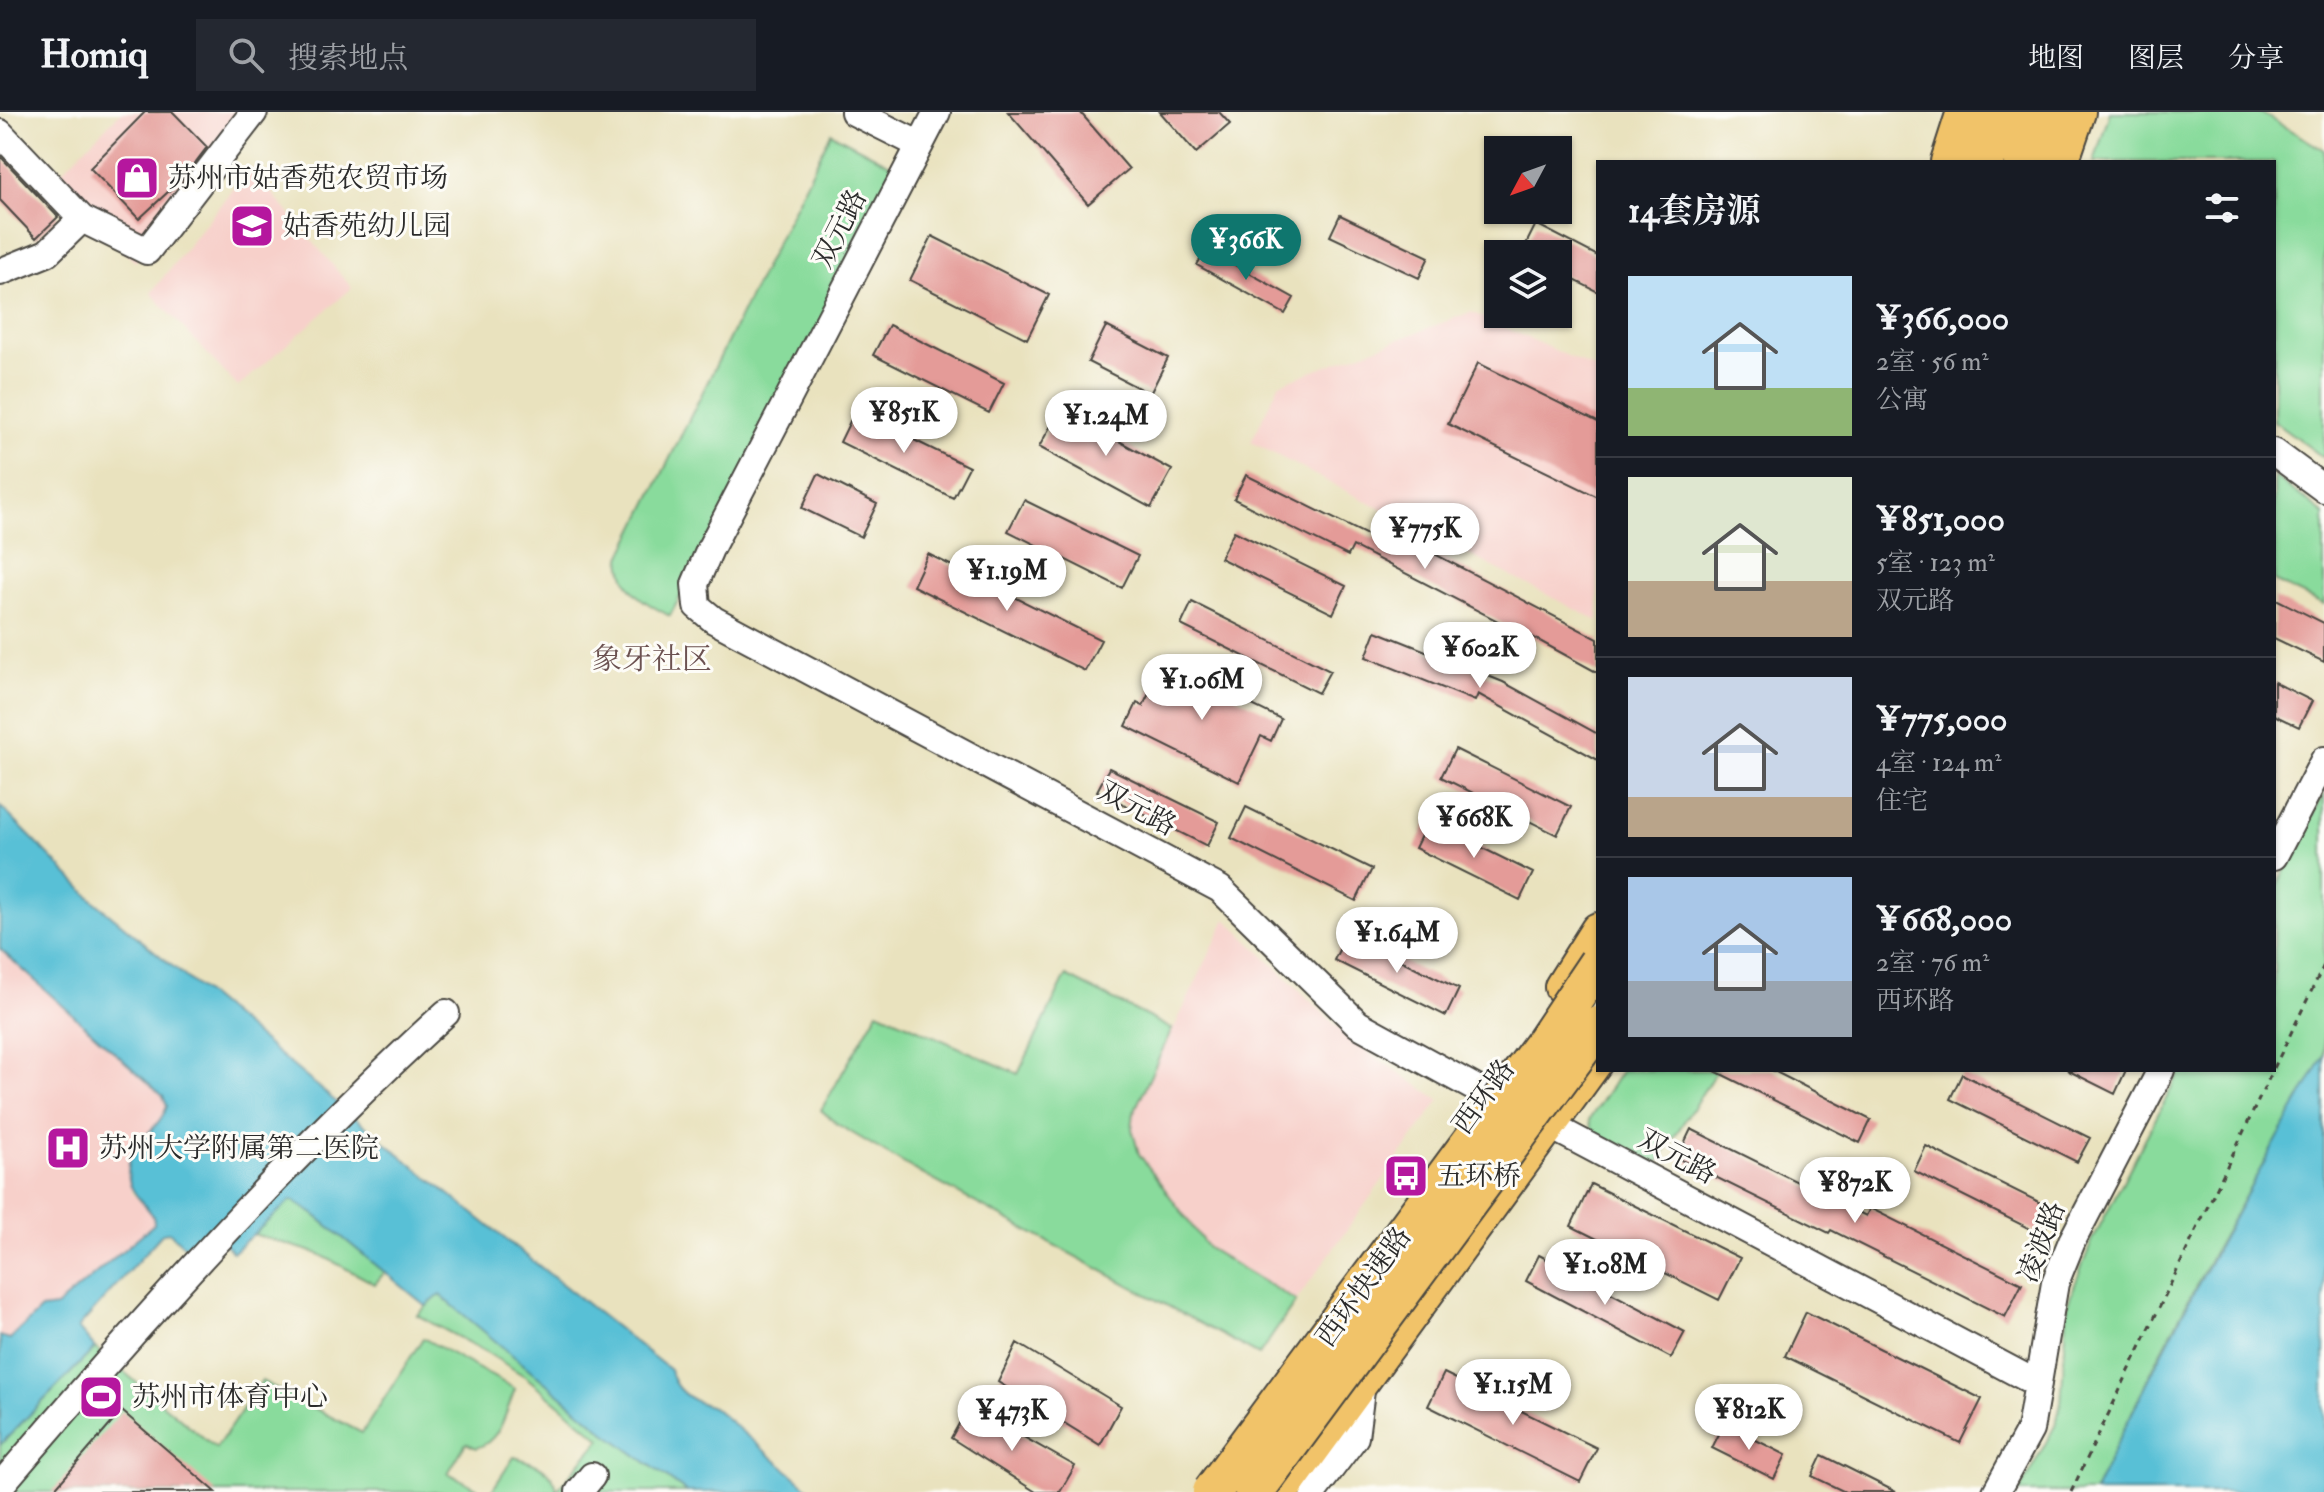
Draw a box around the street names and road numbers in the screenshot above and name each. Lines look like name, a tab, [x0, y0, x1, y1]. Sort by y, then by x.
street label: 双元路	[805, 184, 875, 274]
street label: 双元路	[1092, 774, 1182, 844]
street label: 西环路	[1445, 1053, 1523, 1141]
street label: 双元路	[1632, 1122, 1722, 1192]
street label: 凌波路	[2011, 1197, 2073, 1287]
street label: 西环快速路	[1309, 1220, 1419, 1354]

